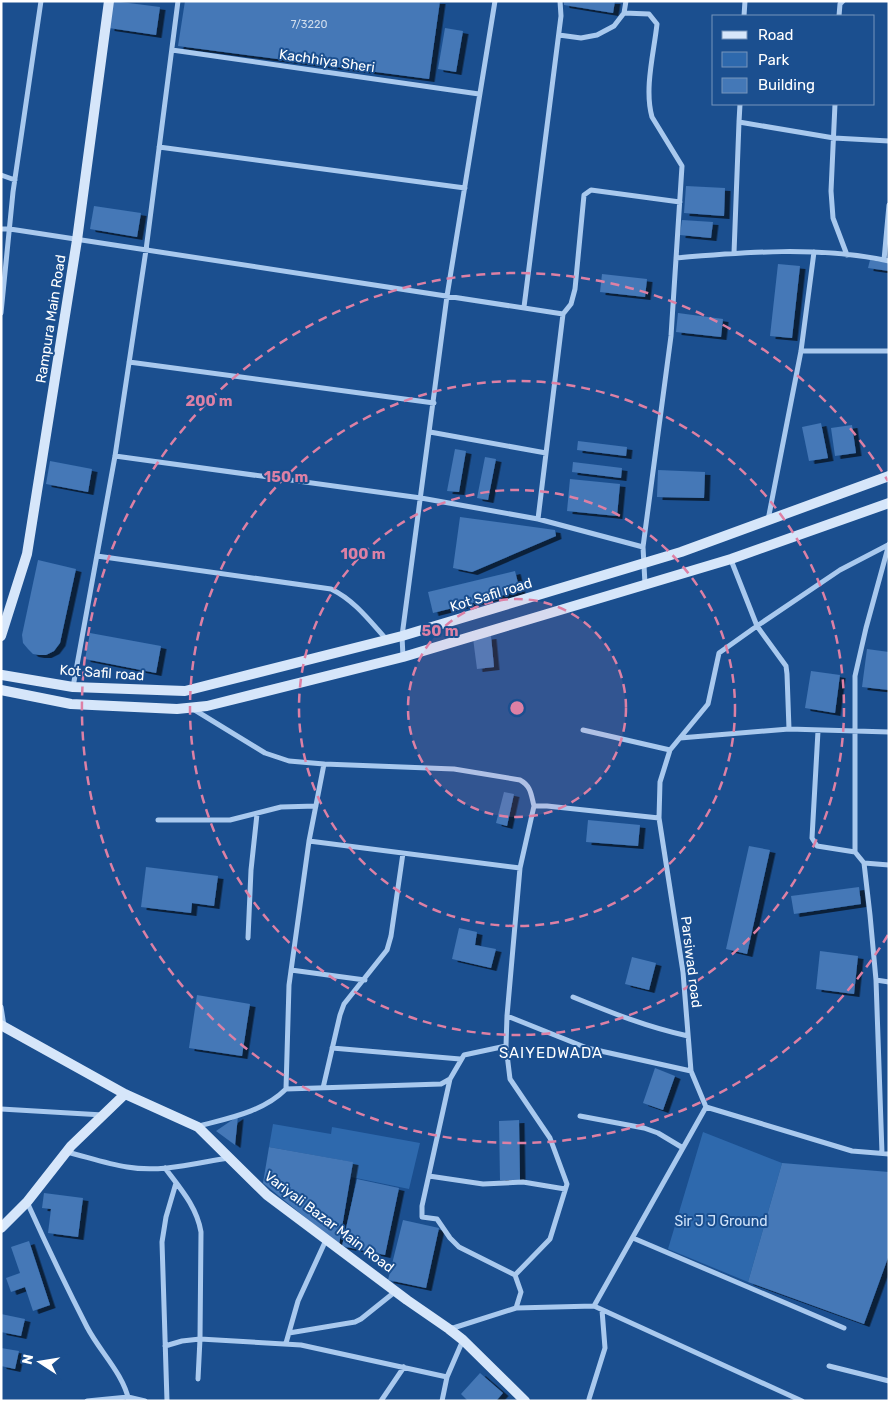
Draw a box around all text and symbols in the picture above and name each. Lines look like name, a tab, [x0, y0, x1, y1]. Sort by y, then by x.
legend	[712, 15, 875, 105]
house number: 7/3220	[291, 18, 327, 31]
text: Road	[758, 26, 794, 44]
street label: Kachhiya Sheri	[278, 46, 376, 76]
text: Park	[758, 51, 789, 69]
text: Building	[758, 76, 815, 94]
street label: Rampura Main Road	[32, 254, 70, 384]
text: 200 m	[185, 392, 233, 410]
text: 150 m	[264, 468, 308, 486]
text: 100 m	[341, 545, 385, 563]
street label: Kot Safil road	[448, 574, 534, 616]
text: 50 m	[422, 622, 458, 640]
street label: Kot Safil road	[59, 662, 145, 684]
centre of rings	[508, 699, 526, 717]
street label: Parsiwad road	[677, 915, 705, 1009]
district label: SAIYEDWADA	[499, 1044, 603, 1062]
street label: Variyali Bazar Main Road	[261, 1168, 397, 1276]
park label: Sir J J Ground	[674, 1213, 768, 1230]
north arrow	[15, 1337, 65, 1387]
text: N	[18, 1353, 37, 1366]

